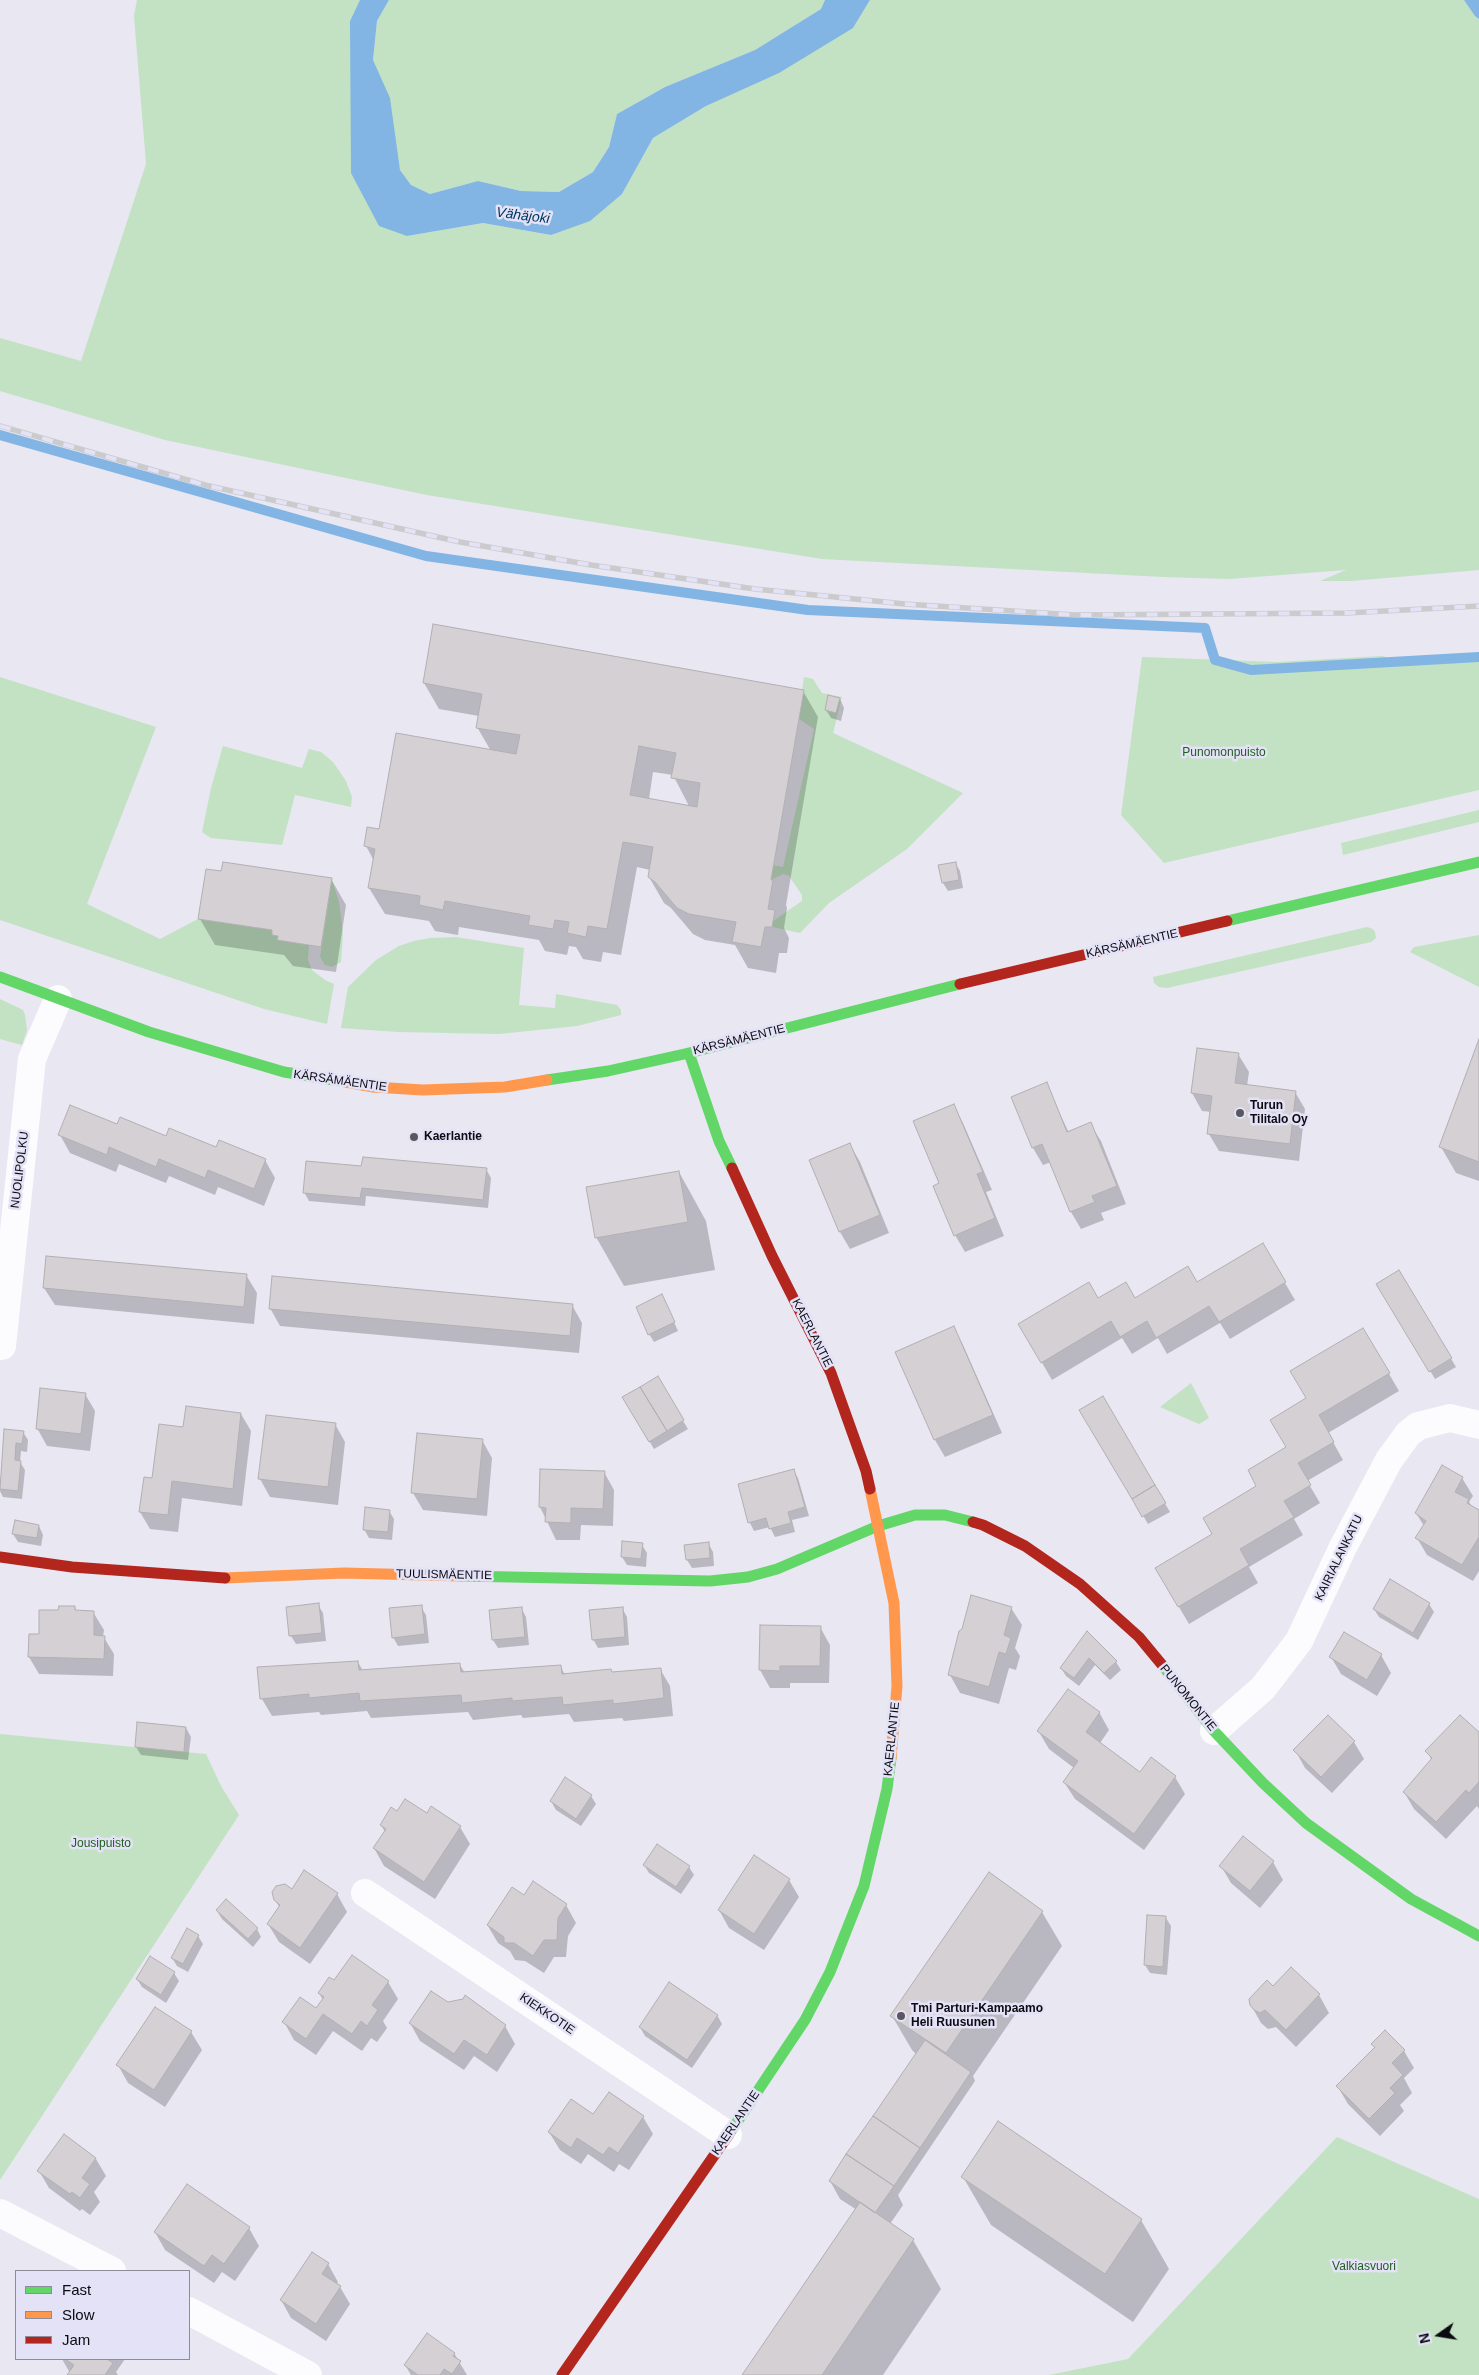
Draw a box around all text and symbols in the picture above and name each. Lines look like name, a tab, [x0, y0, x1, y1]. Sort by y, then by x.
water label: Vähäjoki	[495, 204, 551, 228]
park label: Punomonpuisto	[1182, 746, 1266, 760]
street label: KÄRSÄMÄENTIE	[1085, 926, 1179, 962]
street label: KÄRSÄMÄENTIE	[692, 1022, 786, 1058]
street label: KÄRSÄMÄENTIE	[292, 1067, 388, 1095]
place label: Turun Tilitalo Oy	[1250, 1099, 1308, 1127]
marker: Turun Tilitalo Oy	[1234, 1107, 1246, 1119]
place label: Kaerlantie	[424, 1130, 482, 1144]
street label: NUOLIPOLKU	[8, 1131, 32, 1209]
marker: Kaerlantie	[408, 1131, 420, 1143]
street label: KAERLANTIE	[789, 1296, 835, 1370]
street label: KAIRIALANKATU	[1312, 1513, 1366, 1603]
street label: TUULISMÄENTIE	[396, 1567, 492, 1583]
street label: PUNOMONTIE	[1157, 1662, 1219, 1734]
street label: KAERLANTIE	[881, 1701, 903, 1777]
park label: Jousipuisto	[71, 1837, 131, 1851]
street label: KIEKKOTIE	[517, 1990, 577, 2038]
place label: Tmi Parturi-Kampaamo Heli Ruusunen	[911, 2002, 1043, 2030]
marker: Tmi Parturi-Kampaamo Heli Ruusunen	[895, 2010, 907, 2022]
street label: KAERLANTIE	[709, 2088, 763, 2158]
park label: Valkiasvuori	[1332, 2260, 1396, 2274]
legend	[15, 2270, 190, 2360]
text: Fast	[62, 2281, 91, 2298]
text: Slow	[62, 2306, 95, 2323]
north arrow	[1414, 2310, 1464, 2360]
text: Jam	[62, 2331, 90, 2348]
text: N	[1415, 2332, 1433, 2345]

